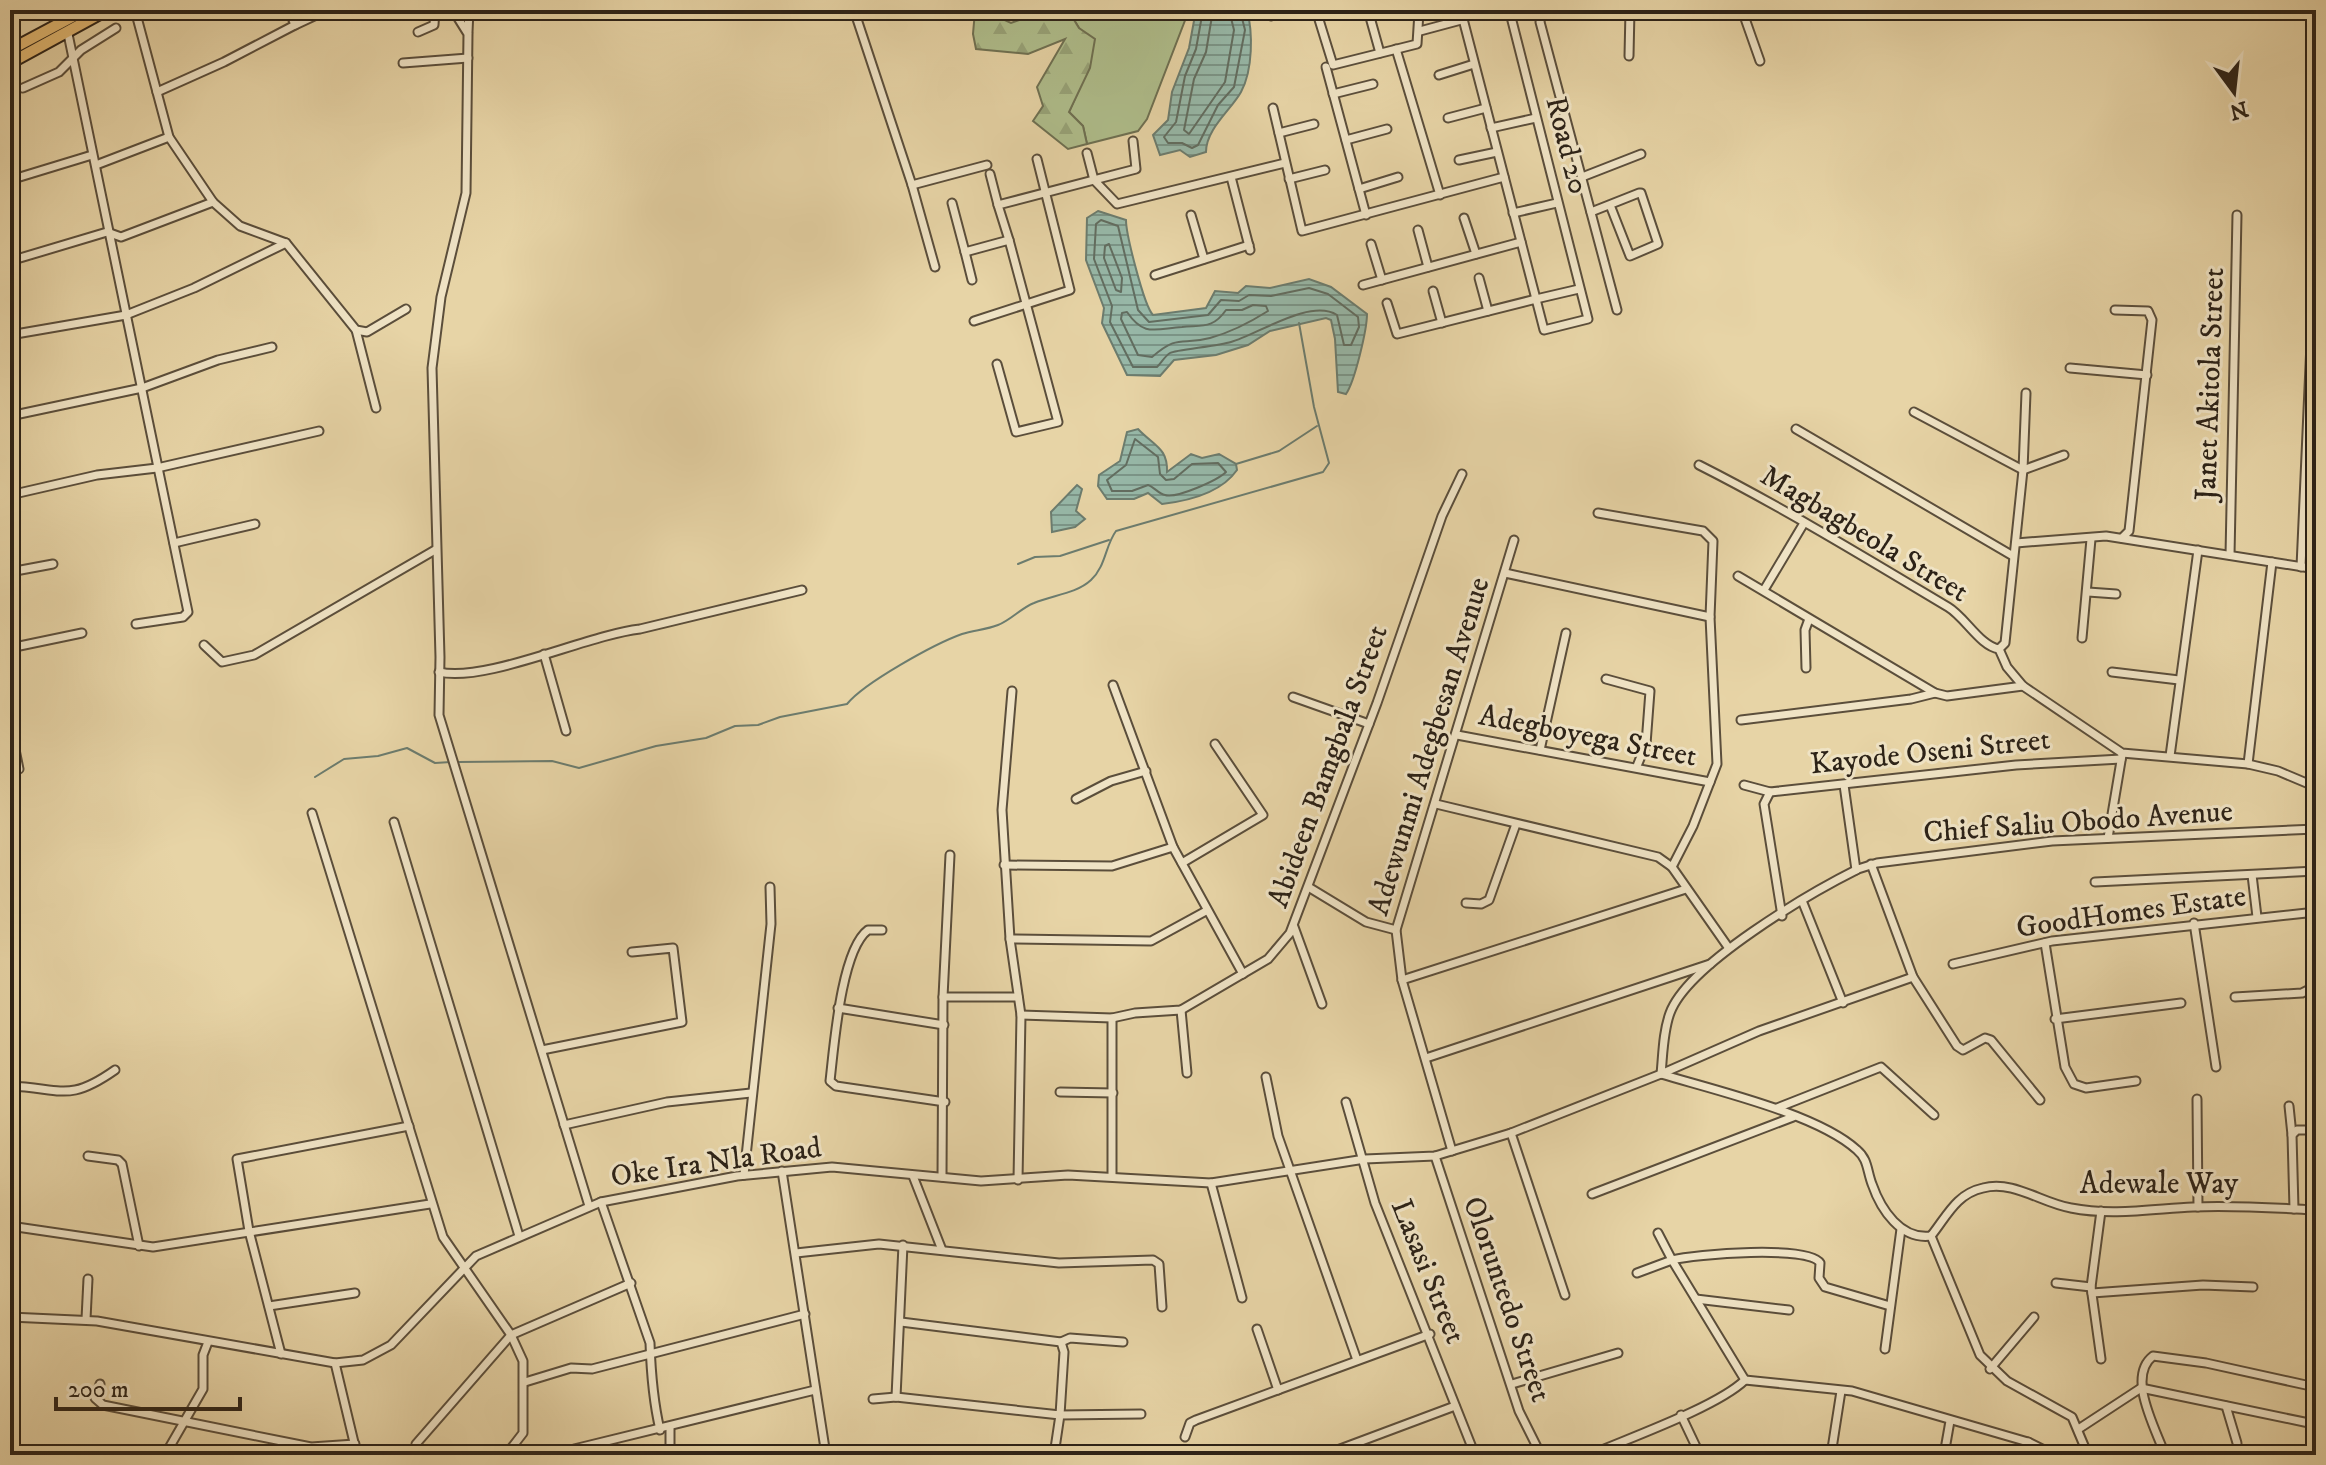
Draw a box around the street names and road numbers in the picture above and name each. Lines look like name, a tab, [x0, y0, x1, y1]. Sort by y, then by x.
street label: Road 20	[1537, 93, 1597, 198]
street label: Janet Akitola Street	[2188, 267, 2233, 504]
street label: Magbagbeola Street	[1753, 458, 1975, 611]
street label: Adewunmi Adegbesan Avenue	[1360, 573, 1499, 920]
street label: Abideen Bamgbala Street	[1260, 620, 1397, 913]
street label: Adegboyega Street	[1476, 697, 1700, 776]
street label: Kayode Oseni Street	[1809, 722, 2052, 783]
street label: Chief Saliu Obodo Avenue	[1922, 793, 2234, 852]
street label: GoodHomes Estate	[2014, 878, 2248, 947]
street label: Oke Ira Nla Road	[609, 1129, 824, 1196]
street label: Adewale Way	[2080, 1166, 2239, 1203]
street label: Oloruntedo Street	[1454, 1192, 1559, 1407]
street label: Lasasi Street	[1382, 1194, 1473, 1349]

